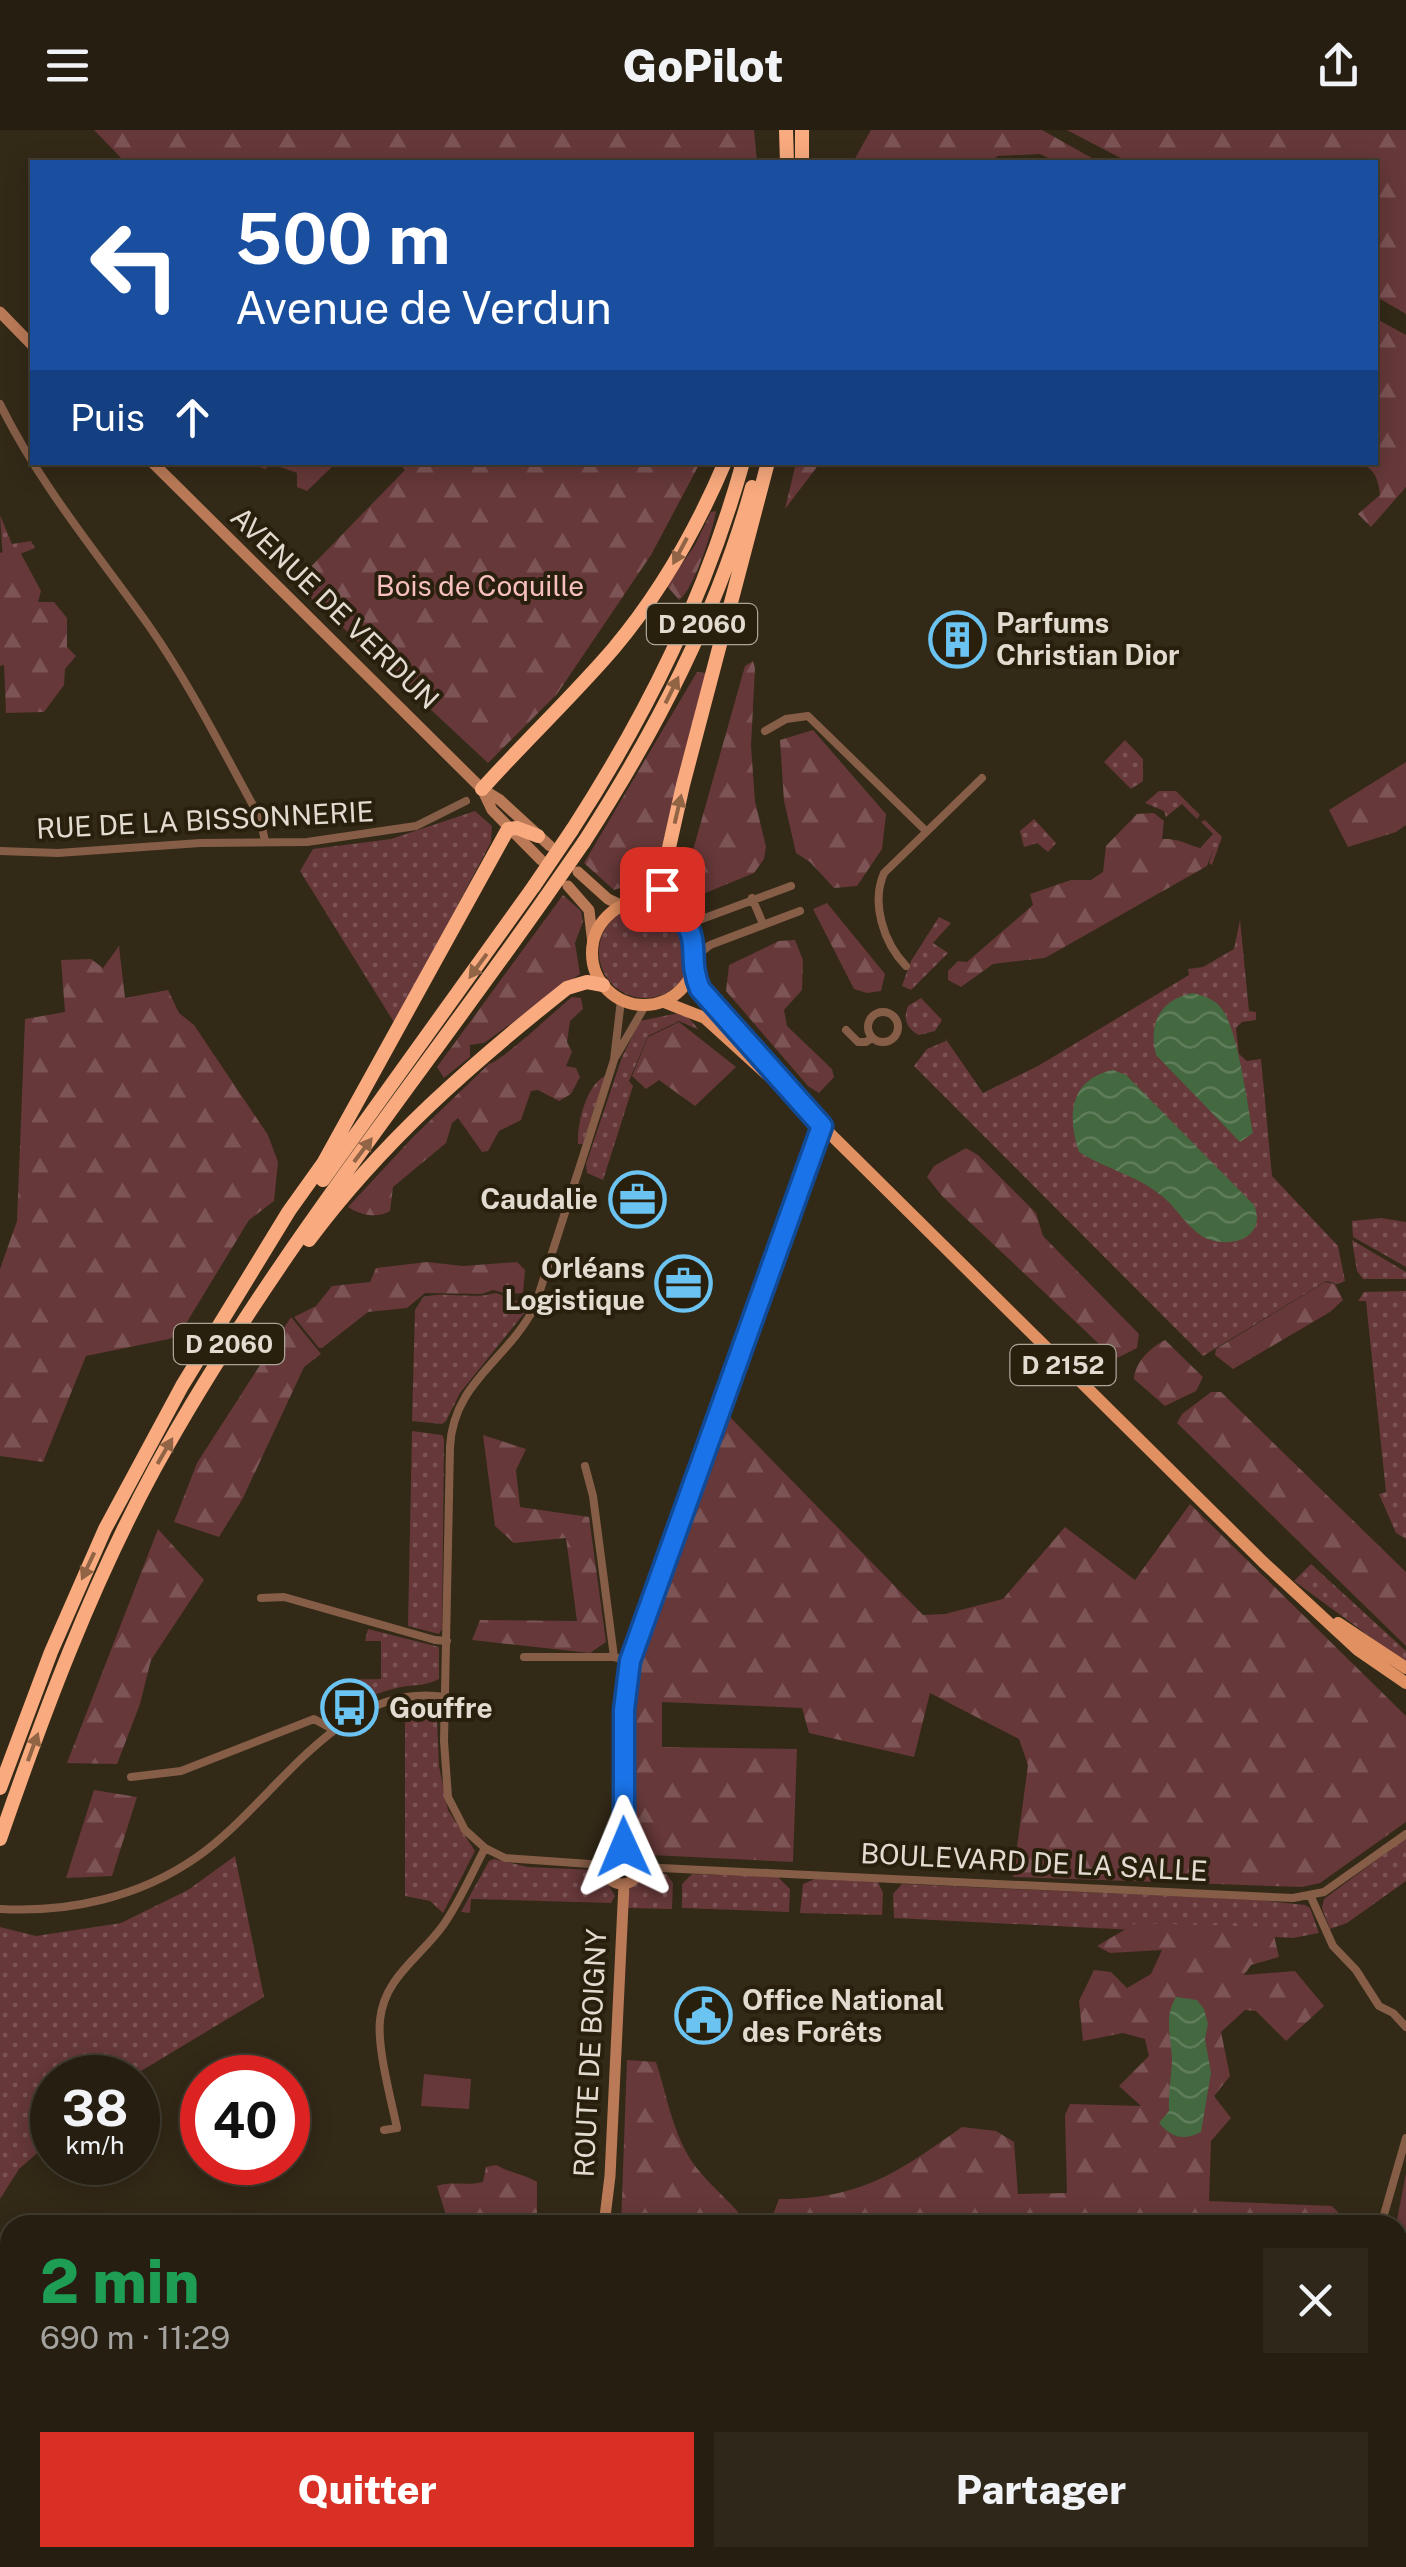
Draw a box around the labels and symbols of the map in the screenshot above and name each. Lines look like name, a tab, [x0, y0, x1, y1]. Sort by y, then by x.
street label: AVENUE DE VERDUN	[225, 500, 446, 715]
one-way arrow	[672, 537, 689, 566]
park label: Bois de Coquille	[376, 569, 584, 602]
road number: D 2060	[647, 604, 757, 644]
place label: Parfums Christian Dior	[996, 606, 1180, 671]
building icon: Parfums Christian Dior	[927, 609, 987, 669]
one-way arrow	[663, 676, 680, 705]
one-way arrow	[671, 793, 686, 824]
street label: RUE DE LA BISSONNERIE	[35, 794, 375, 845]
pin	[620, 847, 705, 932]
one-way arrow	[468, 953, 488, 979]
one-way arrow	[353, 1137, 373, 1163]
office icon: Caudalie	[607, 1169, 667, 1229]
place label: Caudalie	[480, 1182, 598, 1215]
place label: Orléans Logistique	[504, 1251, 645, 1316]
office icon: Orléans Logistique	[654, 1254, 714, 1314]
road number: D 2060	[174, 1324, 284, 1364]
road number: D 2152	[1010, 1345, 1116, 1385]
one-way arrow	[156, 1437, 174, 1465]
one-way arrow	[80, 1551, 96, 1581]
bus stop icon: Gouffre	[320, 1678, 380, 1738]
place label: Gouffre	[389, 1691, 493, 1724]
one-way arrow	[26, 1731, 41, 1761]
position arrow	[572, 1795, 676, 1899]
street label: BOULEVARD DE LA SALLE	[860, 1836, 1208, 1887]
street label: ROUTE DE BOIGNY	[567, 1928, 612, 2178]
place label: Office National des Forêts	[742, 1983, 944, 2048]
public building icon: Office National des Forêts	[673, 1986, 733, 2046]
speed limit sign: 40	[180, 2055, 310, 2185]

